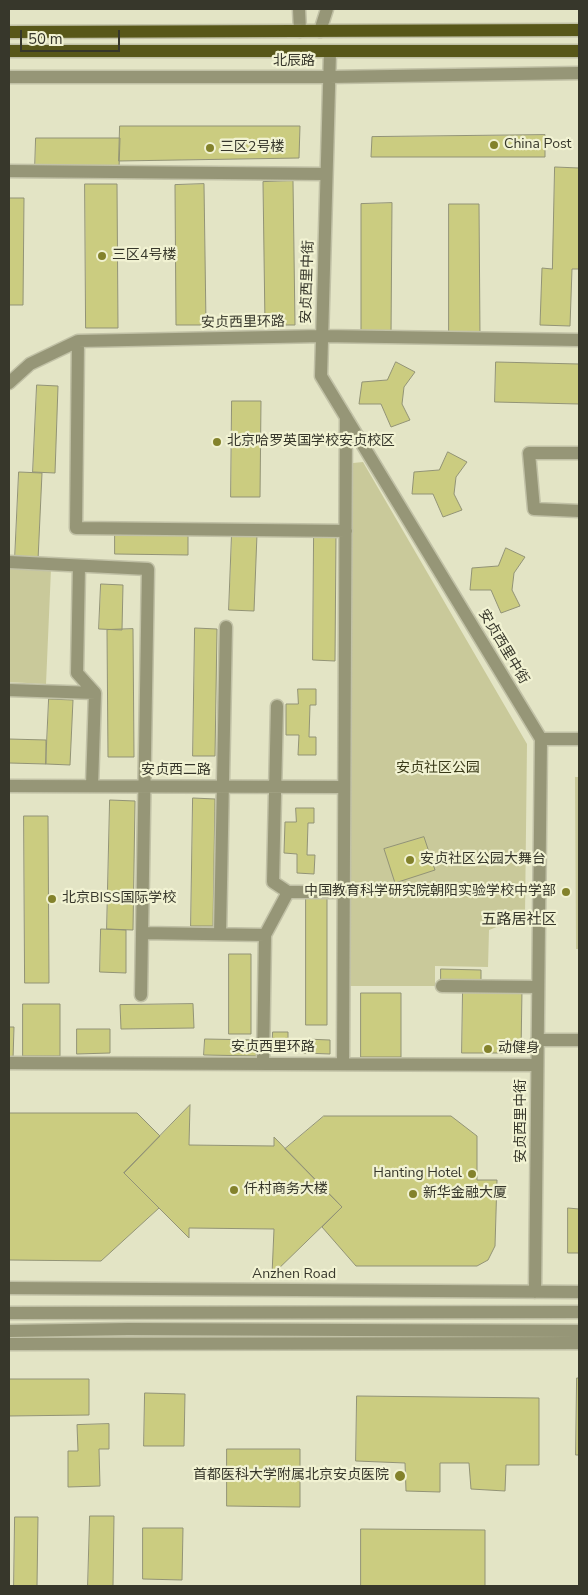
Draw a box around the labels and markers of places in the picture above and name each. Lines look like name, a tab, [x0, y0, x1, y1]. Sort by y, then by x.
place label: China Post	[504, 137, 571, 153]
marker: China Post	[488, 139, 500, 151]
place label: 三区2号楼	[220, 140, 284, 156]
marker: 三区2号楼	[204, 142, 216, 154]
place label: 三区4号楼	[112, 248, 176, 264]
marker: 三区4号楼	[96, 250, 108, 262]
place label: 北京哈罗英国学校安贞校区	[227, 434, 395, 450]
marker: 北京哈罗英国学校安贞校区	[211, 436, 223, 448]
place label: 安贞社区公园大舞台	[420, 852, 546, 868]
marker: 安贞社区公园大舞台	[404, 854, 416, 866]
place label: 中国教育科学研究院朝阳实验学校中学部	[304, 884, 556, 900]
marker: 中国教育科学研究院朝阳实验学校中学部	[560, 886, 572, 898]
place label: 北京BISS国际学校	[62, 891, 176, 907]
marker: 北京BISS国际学校	[46, 893, 58, 905]
place label: 动健身	[498, 1041, 540, 1057]
marker: 动健身	[482, 1043, 494, 1055]
place label: Hanting Hotel	[373, 1166, 462, 1182]
marker: Hanting Hotel	[466, 1168, 478, 1180]
place label: 仟村商务大楼	[244, 1182, 328, 1198]
marker: 仟村商务大楼	[228, 1184, 240, 1196]
place label: 新华金融大厦	[423, 1186, 507, 1202]
marker: 新华金融大厦	[407, 1188, 419, 1200]
place label: 首都医科大学附属北京安贞医院	[193, 1468, 389, 1484]
marker: 首都医科大学附属北京安贞医院	[393, 1469, 407, 1483]

